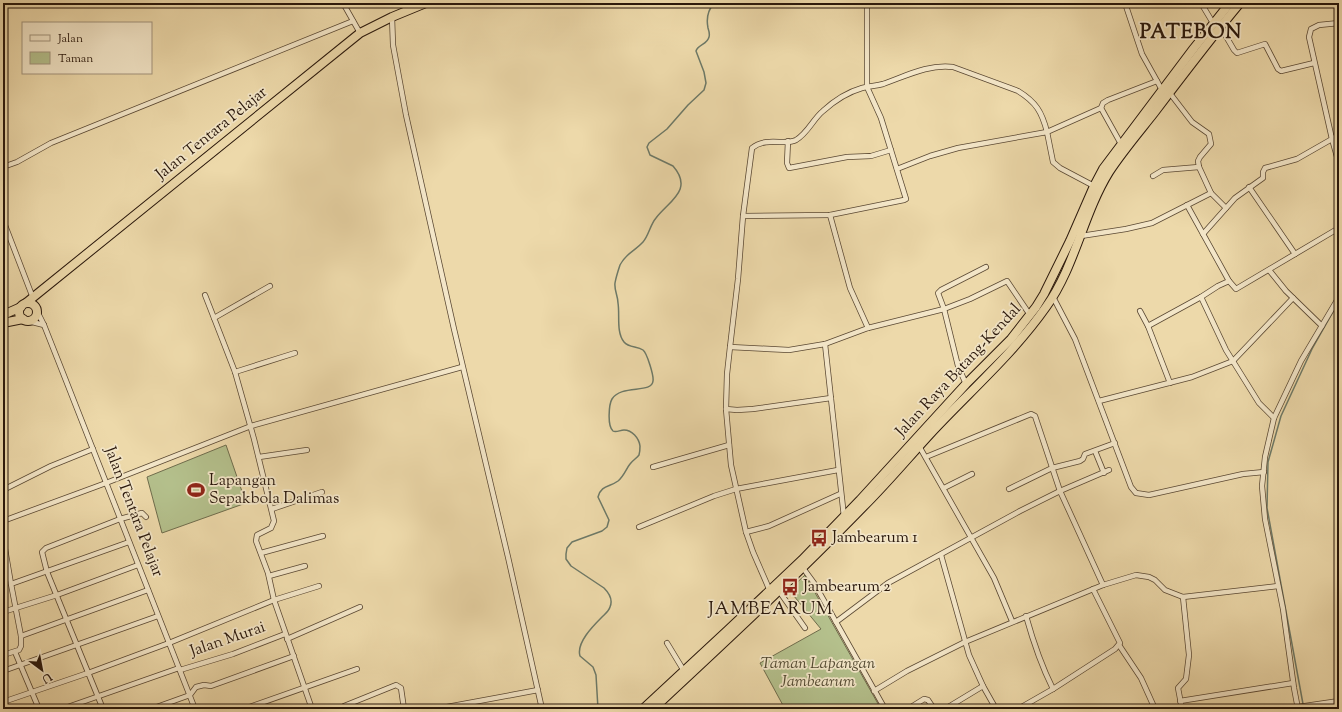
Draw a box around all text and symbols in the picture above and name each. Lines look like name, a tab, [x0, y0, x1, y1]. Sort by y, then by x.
district label: PATEBON	[1140, 19, 1242, 48]
legend	[22, 22, 152, 74]
text: Jalan	[57, 30, 83, 48]
text: Taman	[58, 50, 93, 68]
street label: Jalan Tentara Pelajar	[150, 82, 273, 187]
street label: Jalan Raya Batang-Kendal	[890, 299, 1028, 444]
street label: Jalan Tentara Pelajar	[97, 443, 168, 580]
place label: Lapangan Sepakbola Dalimas	[209, 470, 339, 511]
sports icon: Lapangan Sepakbola Dalimas	[186, 480, 206, 500]
place label: Jambearum 1	[831, 527, 918, 550]
bus stop icon: Jambearum 1	[809, 528, 829, 548]
place label: Jambearum 2	[802, 576, 891, 599]
bus stop icon: Jambearum 2	[780, 577, 800, 597]
district label: JAMBEARUM	[707, 597, 834, 623]
street label: Jalan Murai	[186, 616, 269, 664]
north arrow	[22, 650, 62, 690]
park label: Taman Lapangan Jambearum	[761, 653, 876, 694]
text: U	[39, 668, 56, 687]

